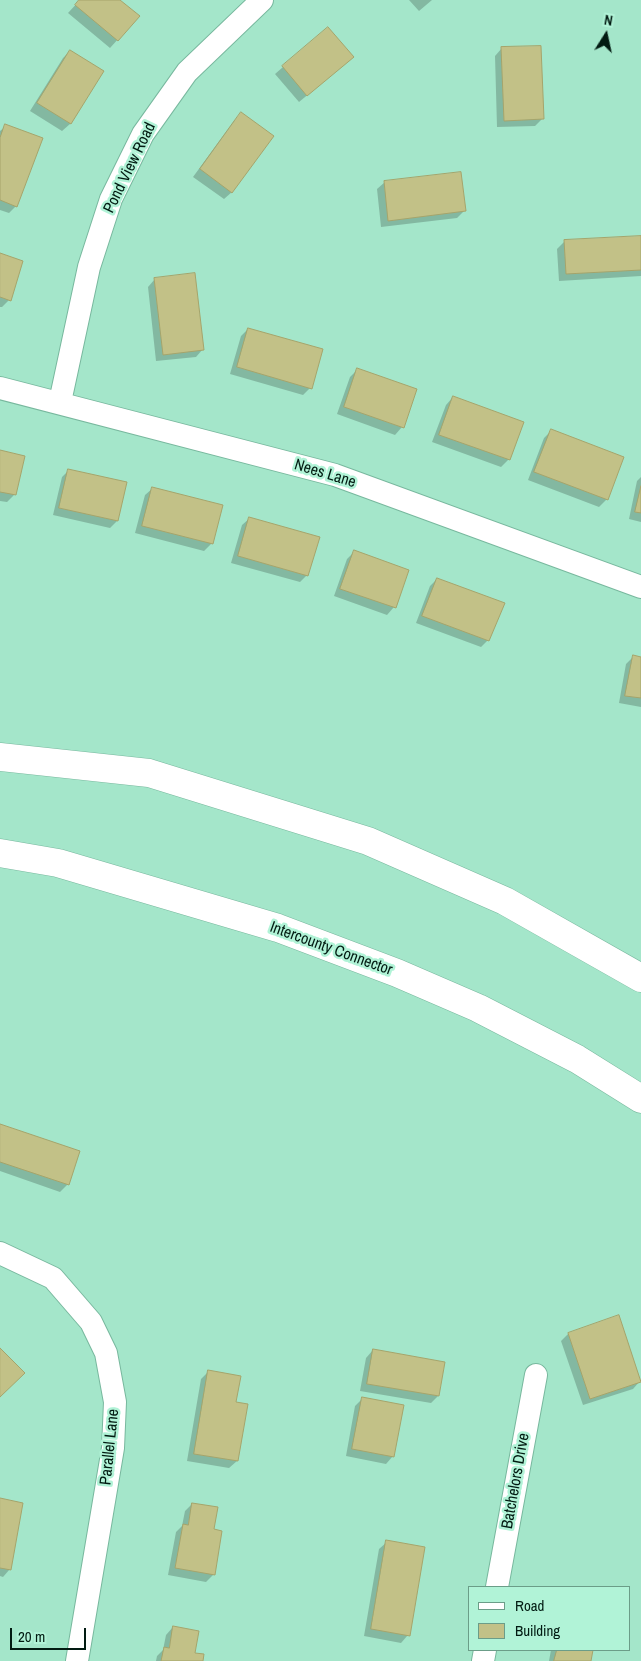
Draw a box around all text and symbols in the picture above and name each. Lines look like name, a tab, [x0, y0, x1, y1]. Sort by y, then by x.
north arrow	[581, 10, 631, 60]
text: N	[603, 11, 614, 30]
street label: Pond View Road	[100, 120, 160, 216]
street label: Nees Lane	[292, 456, 358, 492]
street label: Intercounty Connector	[267, 918, 395, 980]
street label: Parallel Lane	[96, 1408, 124, 1486]
street label: Batchelors Drive	[498, 1432, 534, 1530]
legend	[468, 1586, 631, 1651]
text: Road	[515, 1595, 544, 1616]
scale bar	[12, 1618, 89, 1650]
text: Building	[515, 1620, 560, 1641]
text: 20 m	[18, 1626, 45, 1647]

